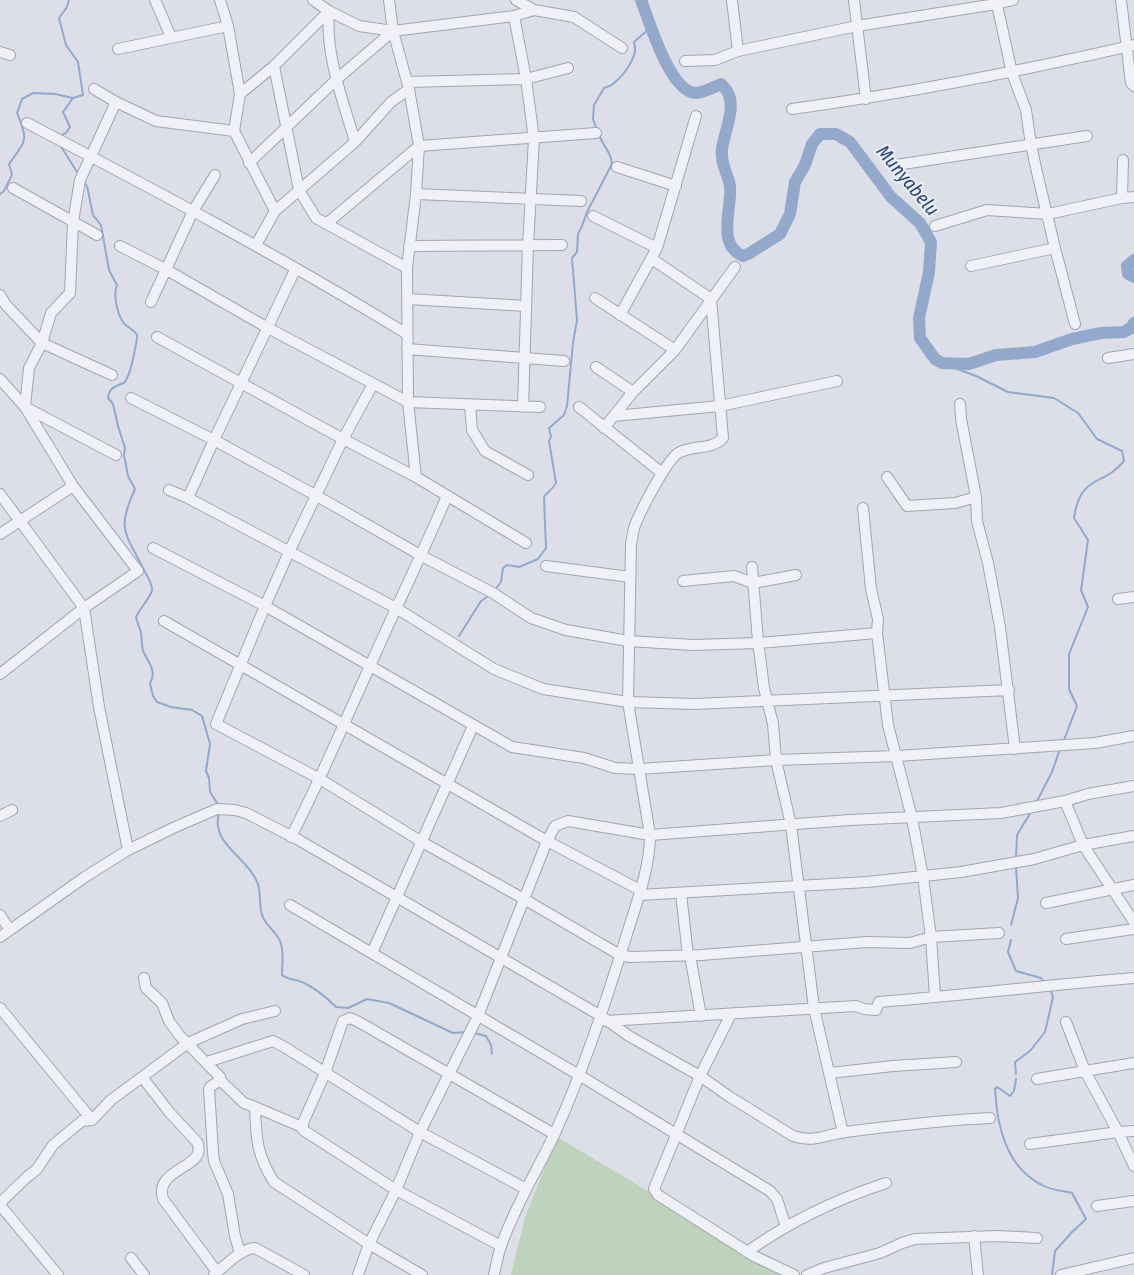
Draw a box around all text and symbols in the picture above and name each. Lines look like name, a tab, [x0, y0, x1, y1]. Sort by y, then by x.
water label: Munyabelu	[871, 141, 943, 221]

